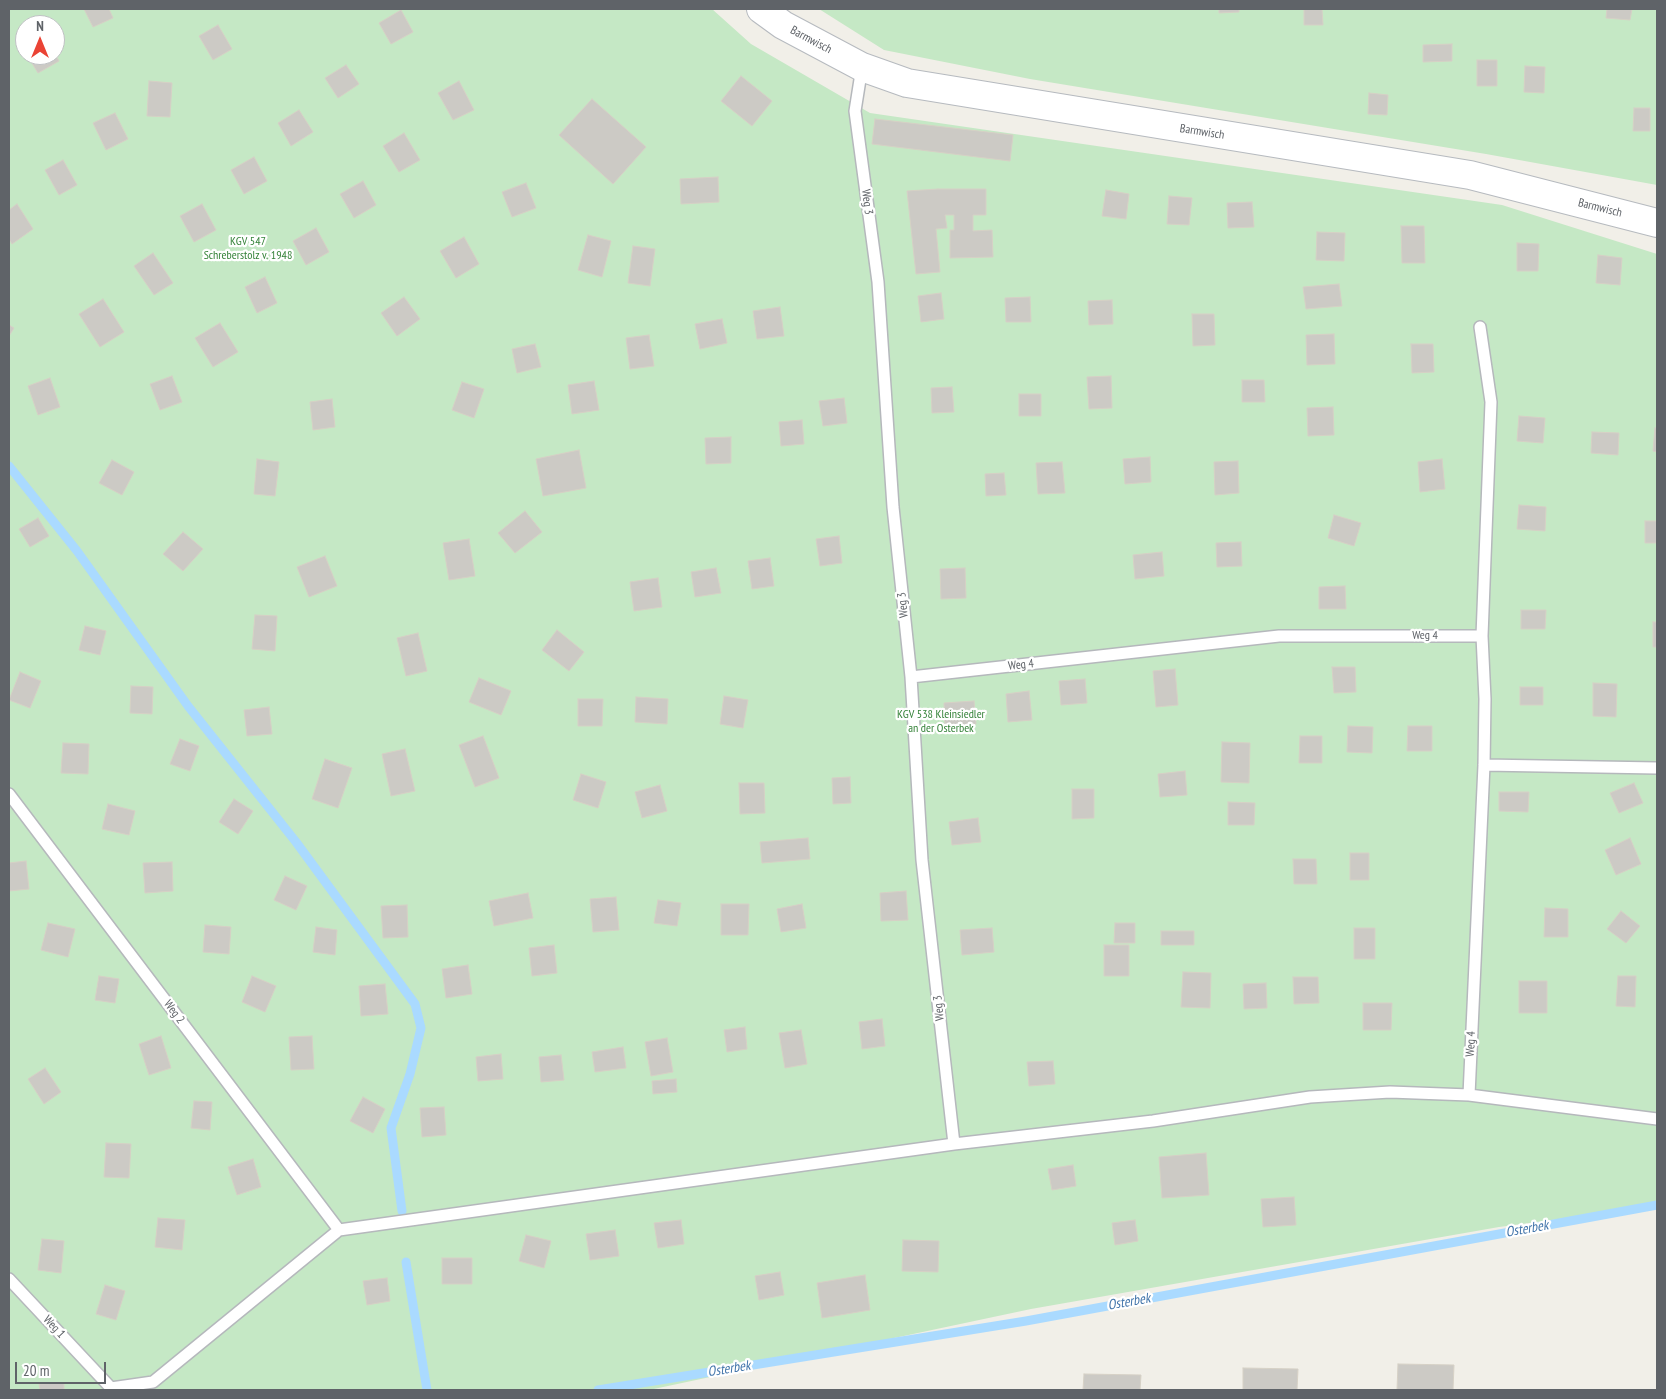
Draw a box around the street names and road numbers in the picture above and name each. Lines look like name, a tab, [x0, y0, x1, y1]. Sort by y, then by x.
street label: Barmwisch	[788, 23, 834, 57]
street label: Barmwisch	[1179, 121, 1225, 143]
street label: Weg 3	[858, 188, 876, 216]
street label: Barmwisch	[1577, 196, 1623, 220]
street label: Weg 3	[895, 592, 911, 618]
street label: Weg 4	[1412, 629, 1438, 643]
street label: Weg 4	[1008, 657, 1034, 673]
street label: Weg 3	[931, 995, 947, 1021]
street label: Weg 2	[161, 997, 187, 1027]
street label: Weg 4	[1463, 1031, 1479, 1057]
street label: Weg 1	[40, 1313, 68, 1341]

